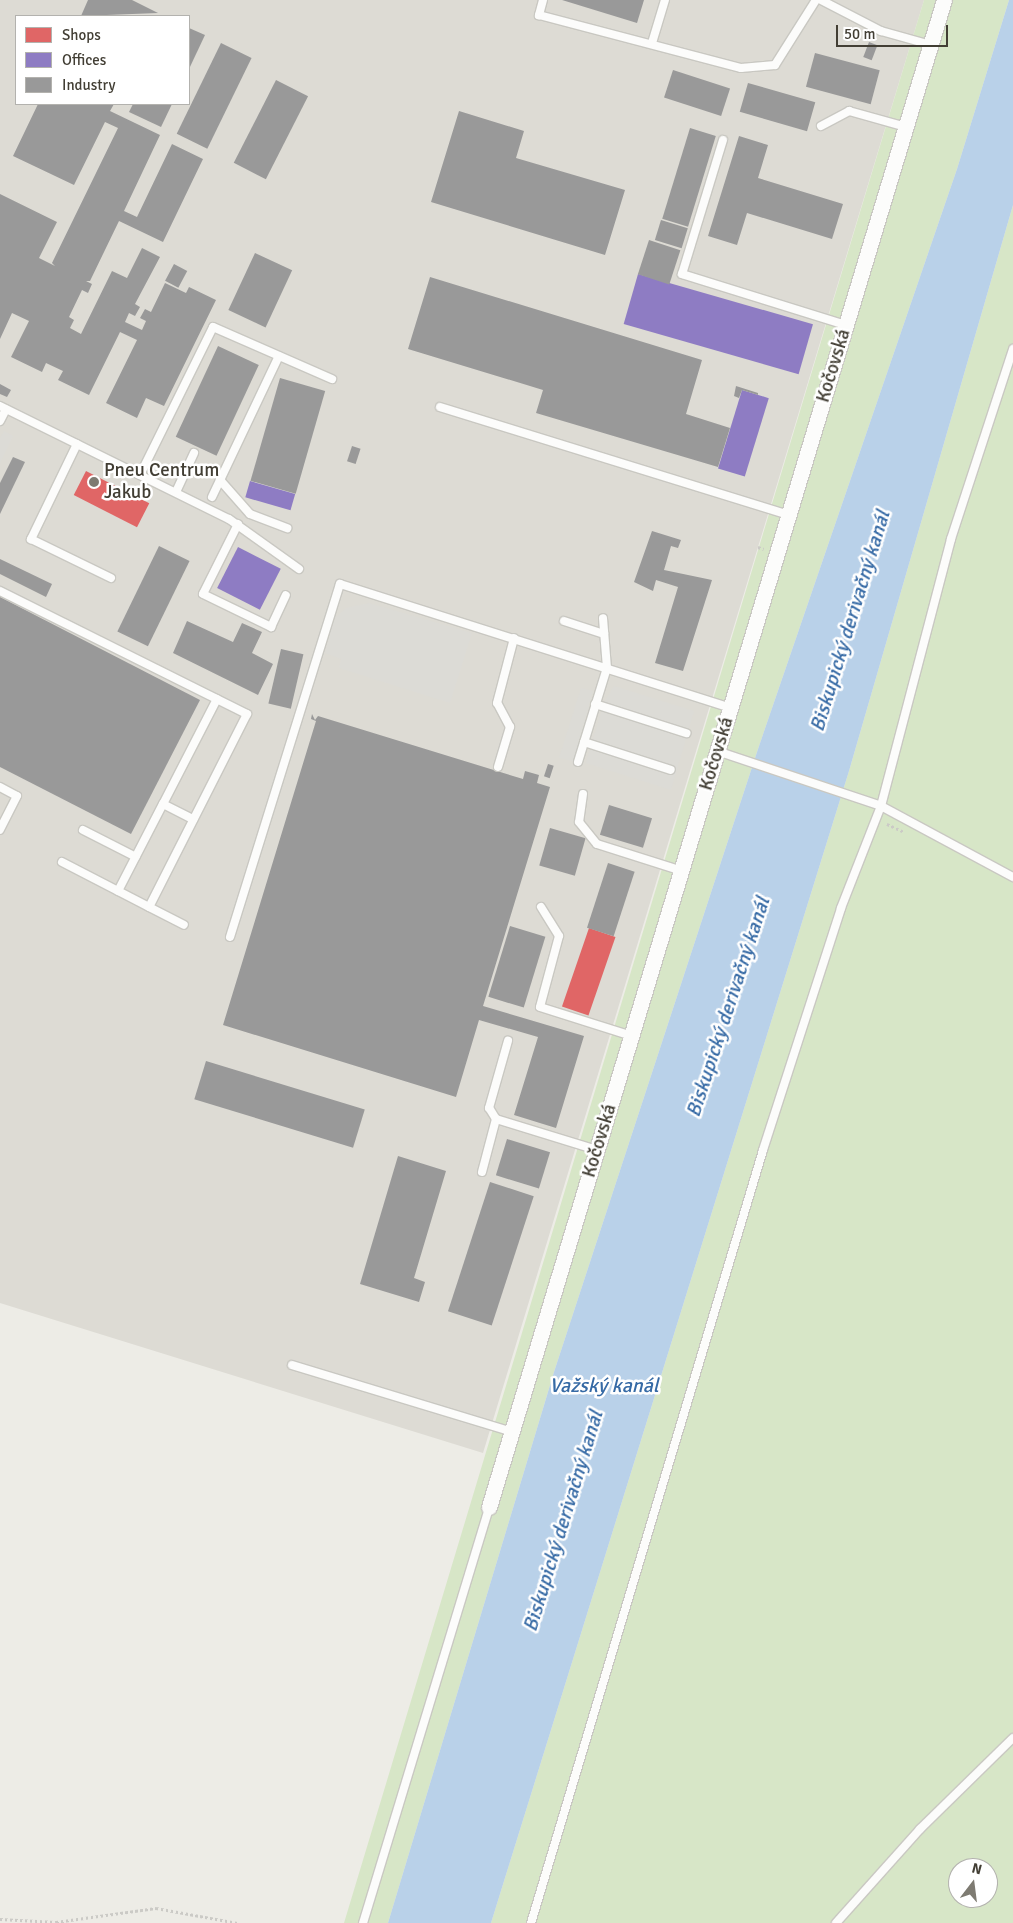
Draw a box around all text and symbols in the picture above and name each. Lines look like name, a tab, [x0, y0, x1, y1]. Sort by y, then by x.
legend	[15, 15, 190, 105]
scale bar	[838, 15, 950, 47]
text: 50 m	[844, 25, 875, 43]
text: Shops	[62, 26, 101, 44]
text: Offices	[62, 51, 106, 69]
text: Industry	[62, 76, 115, 94]
street label: Kočovská	[812, 327, 856, 405]
place label: Pneu Centrum Jakub	[104, 460, 219, 504]
marker: Pneu Centrum Jakub	[88, 476, 100, 488]
water label: Biskupický derivačný kanál	[805, 508, 895, 734]
street label: Kočovská	[695, 715, 739, 793]
water label: Biskupický derivačný kanál	[681, 894, 775, 1120]
street label: Kočovská	[578, 1102, 622, 1180]
water label: Važský kanál	[549, 1373, 659, 1397]
water label: Biskupický derivačný kanál	[518, 1408, 608, 1634]
north arrow	[948, 1858, 998, 1908]
text: N	[970, 1860, 984, 1878]

